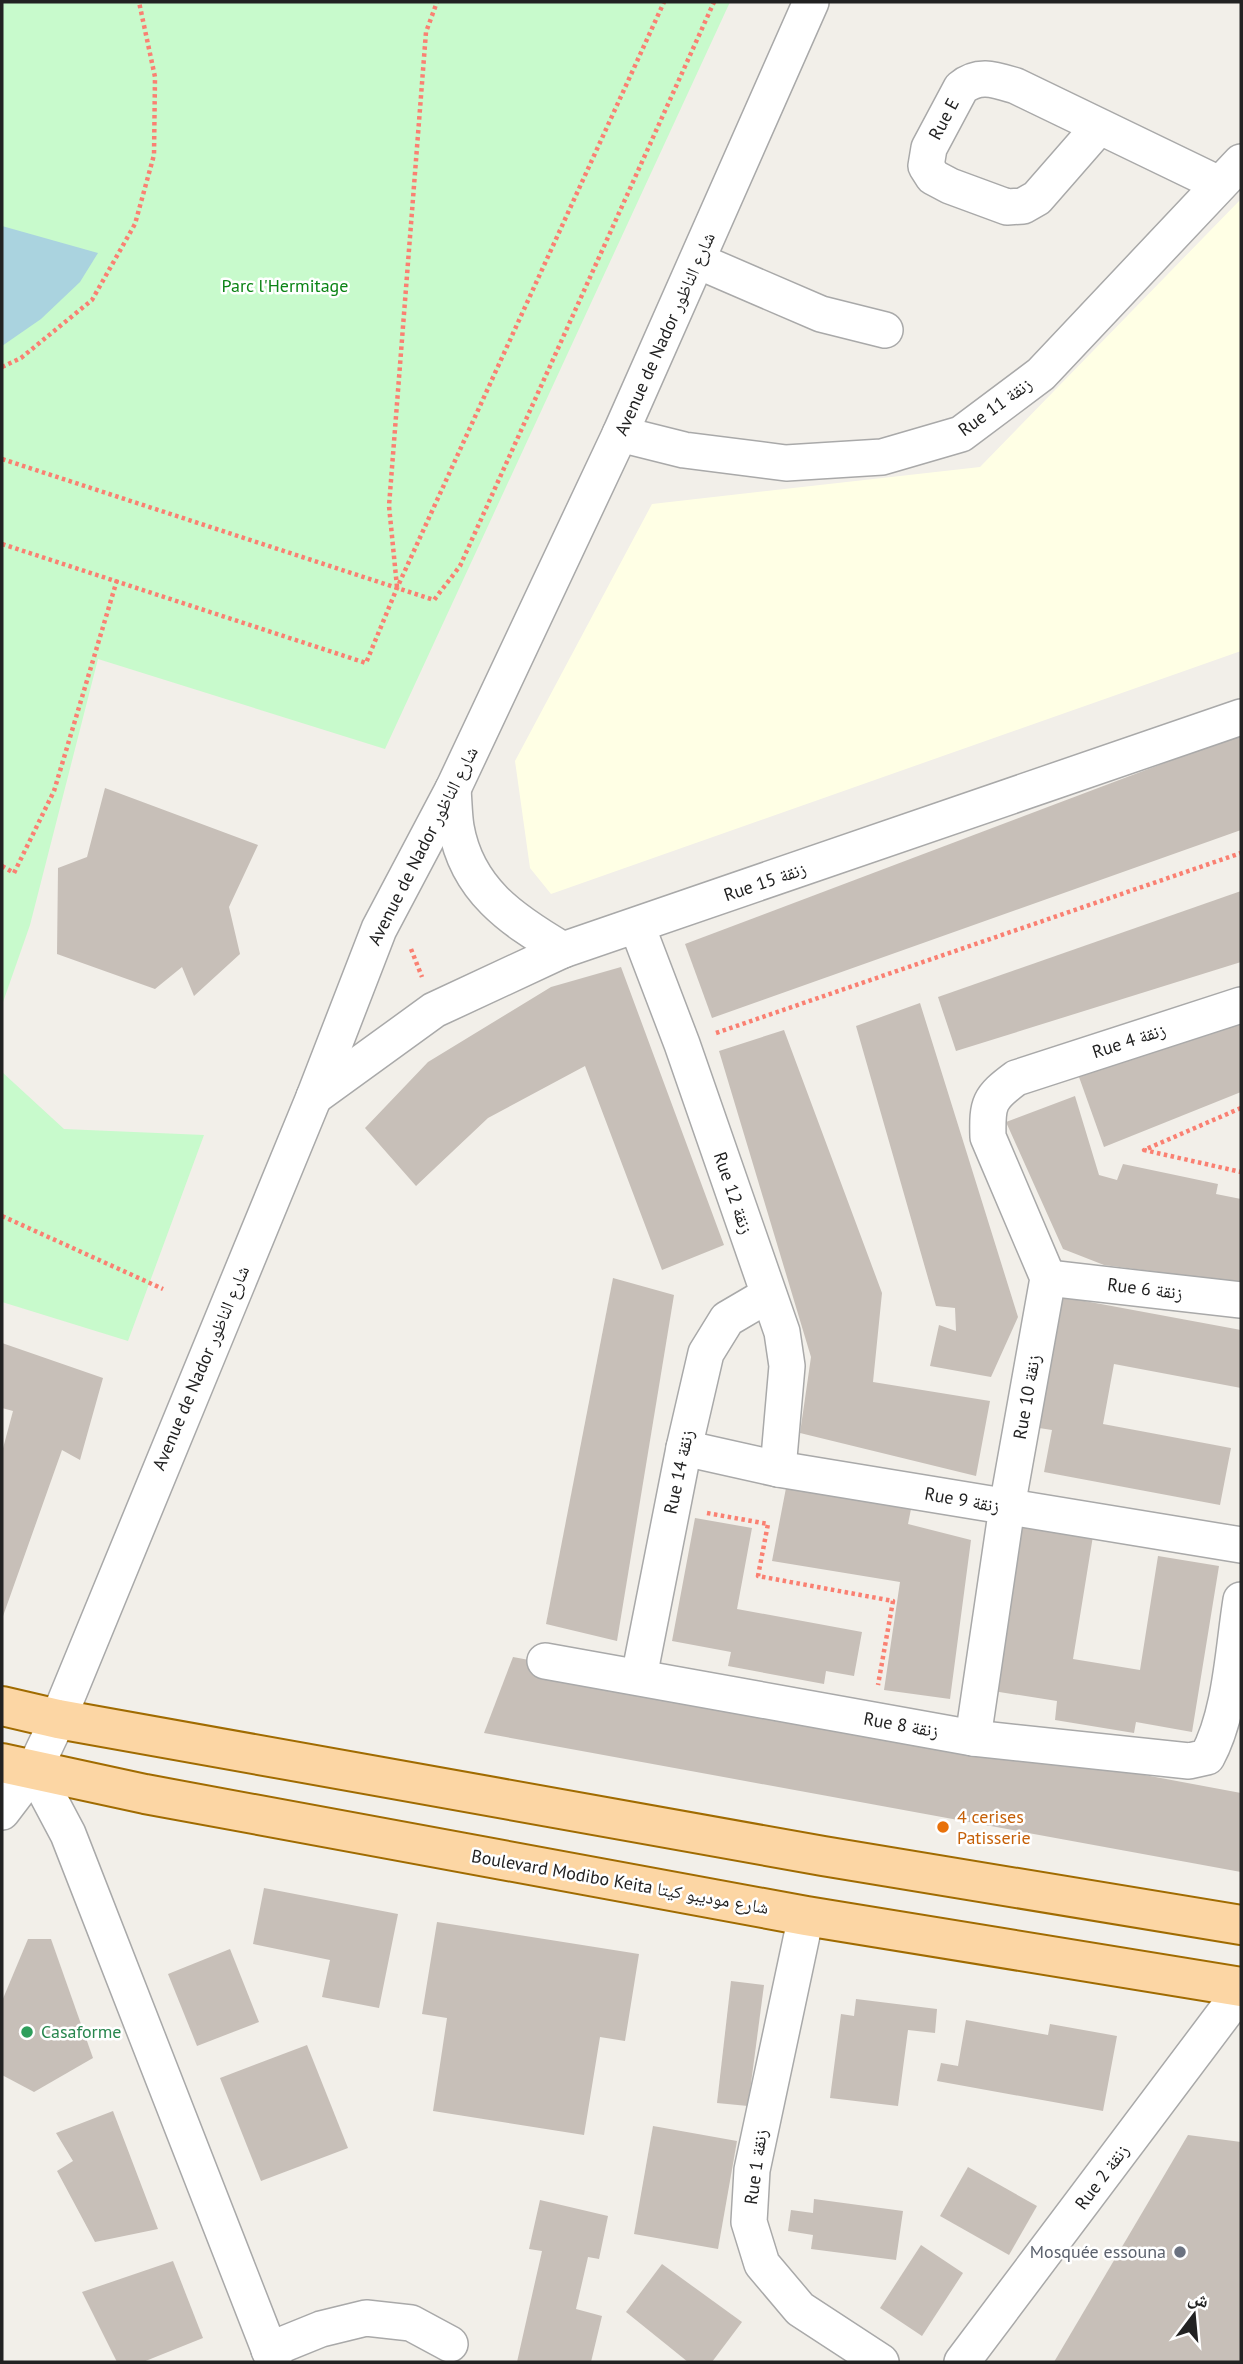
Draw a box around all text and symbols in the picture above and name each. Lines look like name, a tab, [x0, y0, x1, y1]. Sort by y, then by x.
street label: Rue E	[923, 94, 964, 144]
street label: Avenue de Nador شارع الناظور	[609, 229, 720, 439]
park label: Parc l'Hermitage	[222, 274, 348, 297]
street label: Rue 11 زنقة	[953, 372, 1036, 441]
street label: Avenue de Nador شارع الناظور	[362, 742, 483, 949]
street label: Rue 15 زنقة	[721, 857, 809, 906]
street label: Rue 4 زنقة	[1089, 1018, 1168, 1063]
street label: Rue 12 زنقة	[709, 1149, 758, 1237]
street label: Avenue de Nador شارع الناظور	[147, 1262, 254, 1474]
street label: Rue 6 زنقة	[1106, 1272, 1184, 1305]
street label: Rue 10 زنقة	[1008, 1353, 1045, 1441]
street label: Rue 14 زنقة	[658, 1428, 699, 1516]
street label: Rue 9 زنقة	[923, 1482, 1001, 1517]
street label: Rue 8 زنقة	[862, 1707, 940, 1742]
place label: 4 cerises Patisserie	[957, 1805, 1031, 1849]
marker: 4 cerises Patisserie	[935, 1819, 951, 1835]
street label: Boulevard Modibo Keita شارع موديبو كيتا	[470, 1844, 770, 1919]
place label: Casaforme	[41, 2020, 121, 2043]
marker: Casaforme	[19, 2024, 35, 2040]
street label: Rue 1 زنقة	[739, 2128, 772, 2206]
street label: Rue 2 زنقة	[1070, 2139, 1134, 2214]
place label: Mosquée essouna	[1030, 2240, 1166, 2263]
marker: Mosquée essouna	[1172, 2244, 1188, 2260]
north arrow	[1159, 2280, 1229, 2350]
text: ش	[1186, 2284, 1212, 2313]

